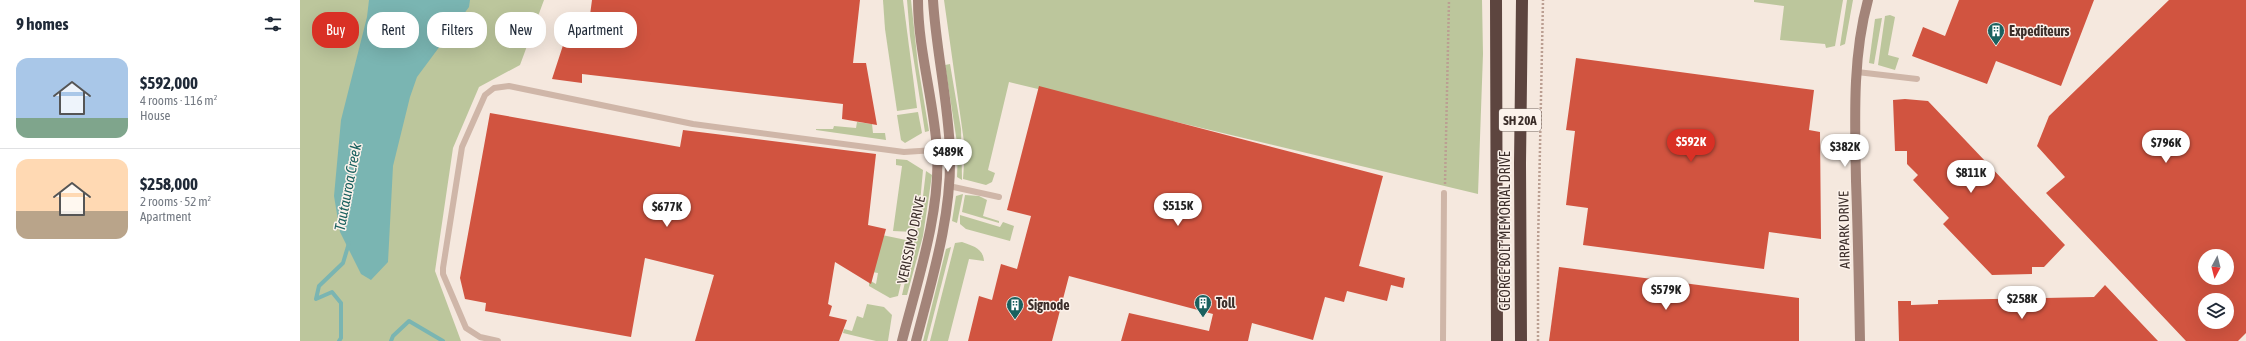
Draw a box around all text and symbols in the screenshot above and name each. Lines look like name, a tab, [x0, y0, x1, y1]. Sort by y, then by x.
chip: Buy	[312, 12, 359, 48]
chip: Rent	[367, 12, 419, 48]
chip: Filters	[427, 12, 487, 48]
chip: New	[495, 12, 546, 48]
chip: Apartment	[554, 12, 637, 48]
icon: filters	[262, 13, 284, 35]
text: 9 homes	[16, 14, 69, 34]
building icon: Expediteurs	[1986, 21, 2006, 46]
place label: Expediteurs	[2009, 23, 2070, 39]
text: $592,000	[140, 73, 198, 93]
icon: home	[48, 74, 96, 122]
text: 4 rooms · 116 m²	[140, 93, 217, 108]
text: House	[140, 108, 170, 123]
road number: SH 20A	[1499, 109, 1541, 131]
pin: $592K	[1663, 129, 1719, 163]
pin: $796K	[2138, 130, 2194, 164]
text: $592K	[1676, 134, 1706, 149]
pin: $382K	[1817, 134, 1873, 168]
text: $796K	[2151, 135, 2181, 150]
pin: $489K	[920, 139, 976, 173]
text: $382K	[1830, 139, 1860, 154]
water label: Tautauroa Creek	[331, 141, 364, 232]
text: $489K	[933, 144, 963, 159]
street label: GEORGE BOLT MEMORIAL DRIVE	[1497, 151, 1513, 311]
pin: $811K	[1943, 160, 1999, 194]
text: $811K	[1956, 165, 1986, 180]
text: $258,000	[140, 174, 198, 194]
icon: home	[48, 175, 96, 223]
street label: AIRPARK DRIVE	[1835, 191, 1853, 269]
pin: $515K	[1150, 193, 1206, 227]
text: 2 rooms · 52 m²	[140, 194, 211, 209]
pin: $677K	[639, 194, 695, 228]
street label: VERISSIMO DRIVE	[894, 195, 928, 285]
text: $515K	[1163, 198, 1193, 213]
text: $677K	[652, 199, 682, 214]
text: Apartment	[140, 209, 191, 224]
north arrow	[2198, 249, 2234, 285]
map controls	[2198, 249, 2234, 329]
pin: $579K	[1638, 277, 1694, 311]
text: $579K	[1651, 282, 1681, 297]
pin: $258K	[1994, 286, 2050, 320]
text: $258K	[2007, 291, 2037, 306]
building icon: Toll	[1193, 293, 1213, 318]
button: layers	[2198, 293, 2234, 329]
building icon: Signode	[1005, 295, 1025, 320]
place label: Toll	[1216, 295, 1236, 311]
place label: Signode	[1028, 297, 1069, 313]

